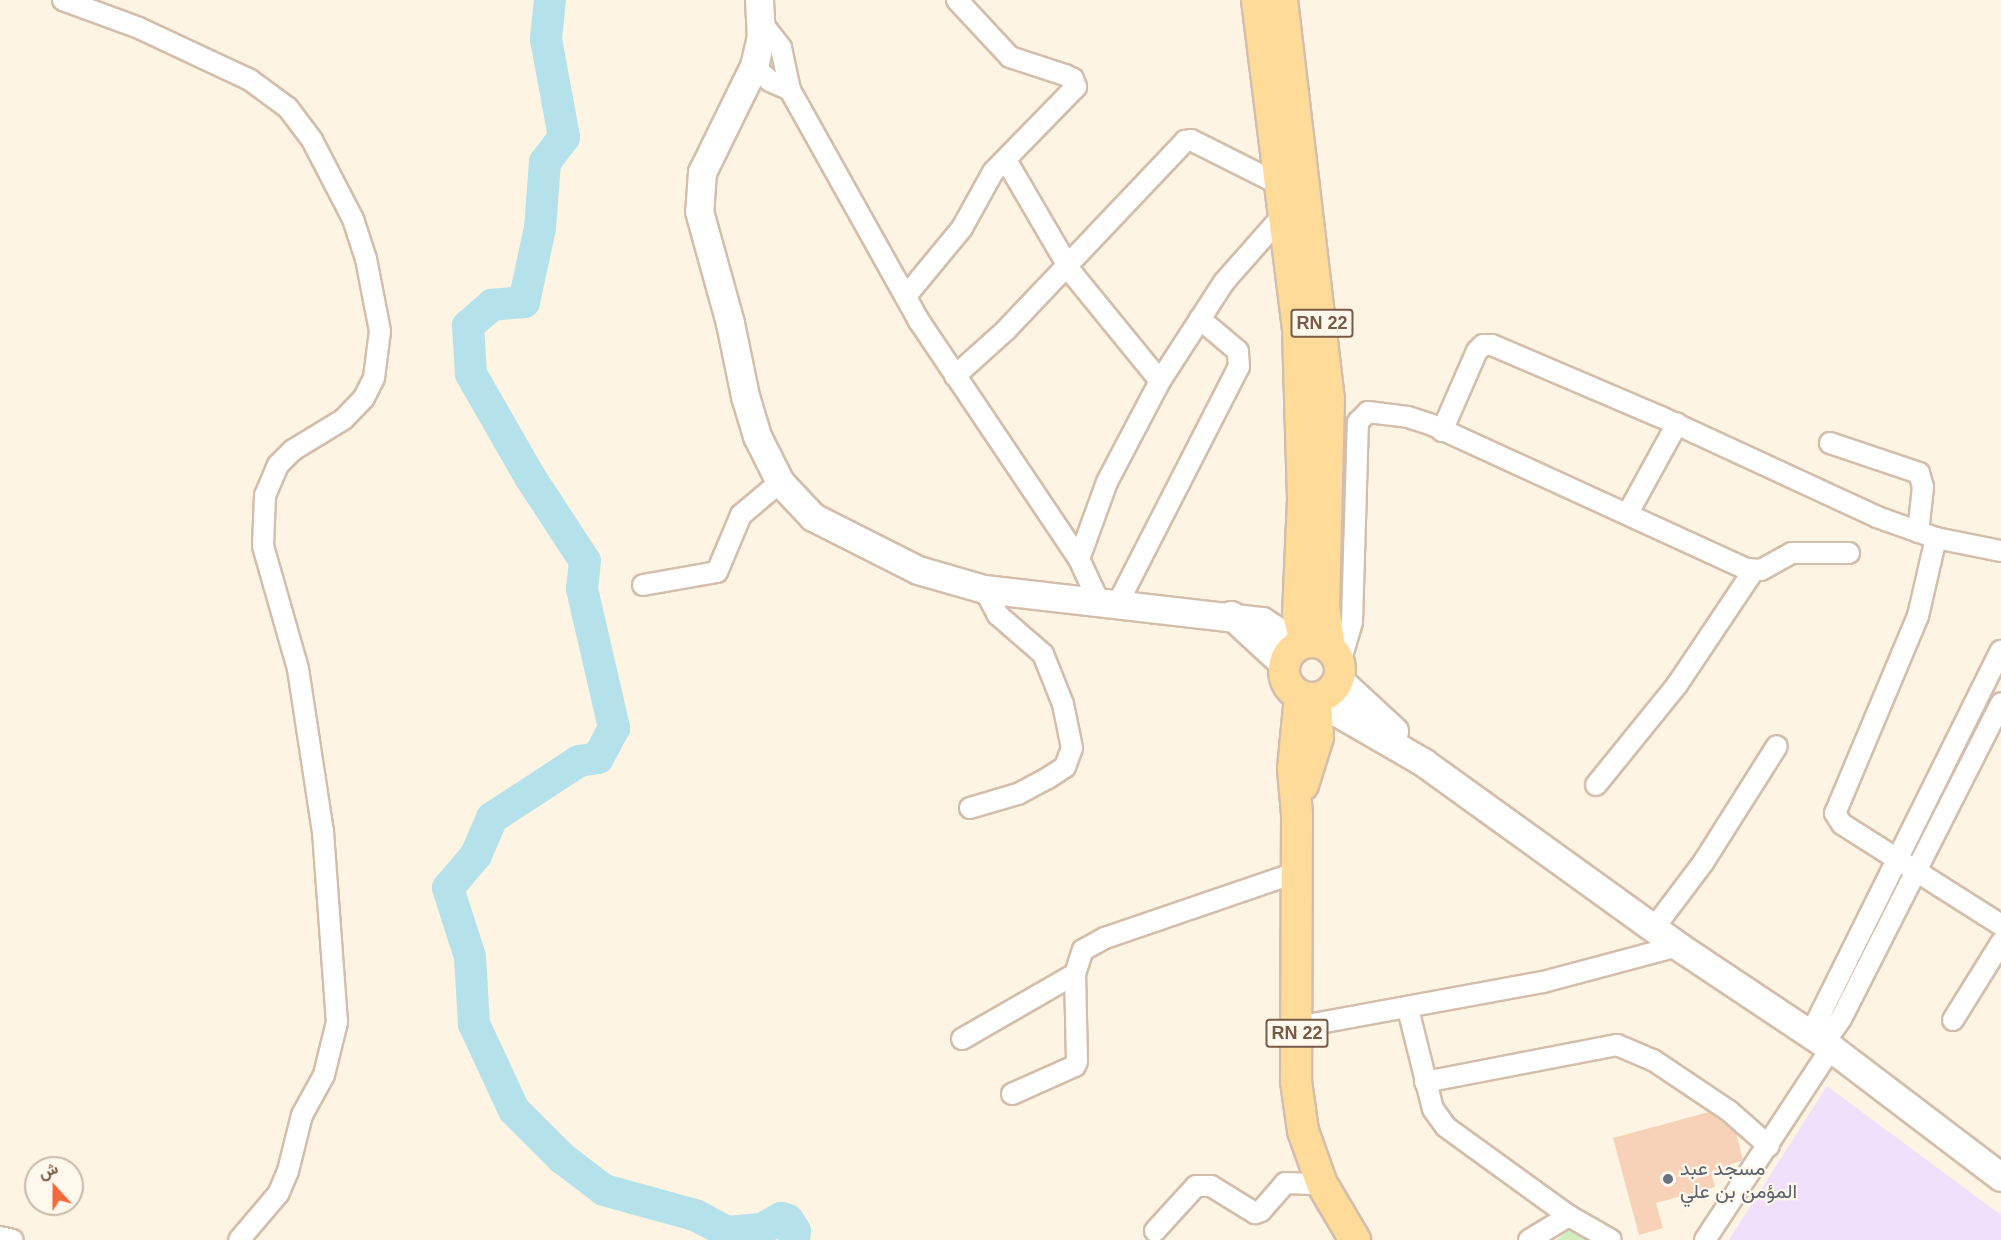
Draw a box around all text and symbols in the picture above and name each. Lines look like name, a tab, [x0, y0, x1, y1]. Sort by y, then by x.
road number: RN 22	[1289, 308, 1355, 338]
road number: RN 22	[1264, 1018, 1330, 1048]
north arrow	[24, 1156, 84, 1216]
place label: مسجد عبد المؤمن بن علي	[1680, 1156, 1797, 1203]
text: ش	[36, 1159, 60, 1182]
marker: مسجد عبد المؤمن بن علي	[1661, 1172, 1675, 1186]

